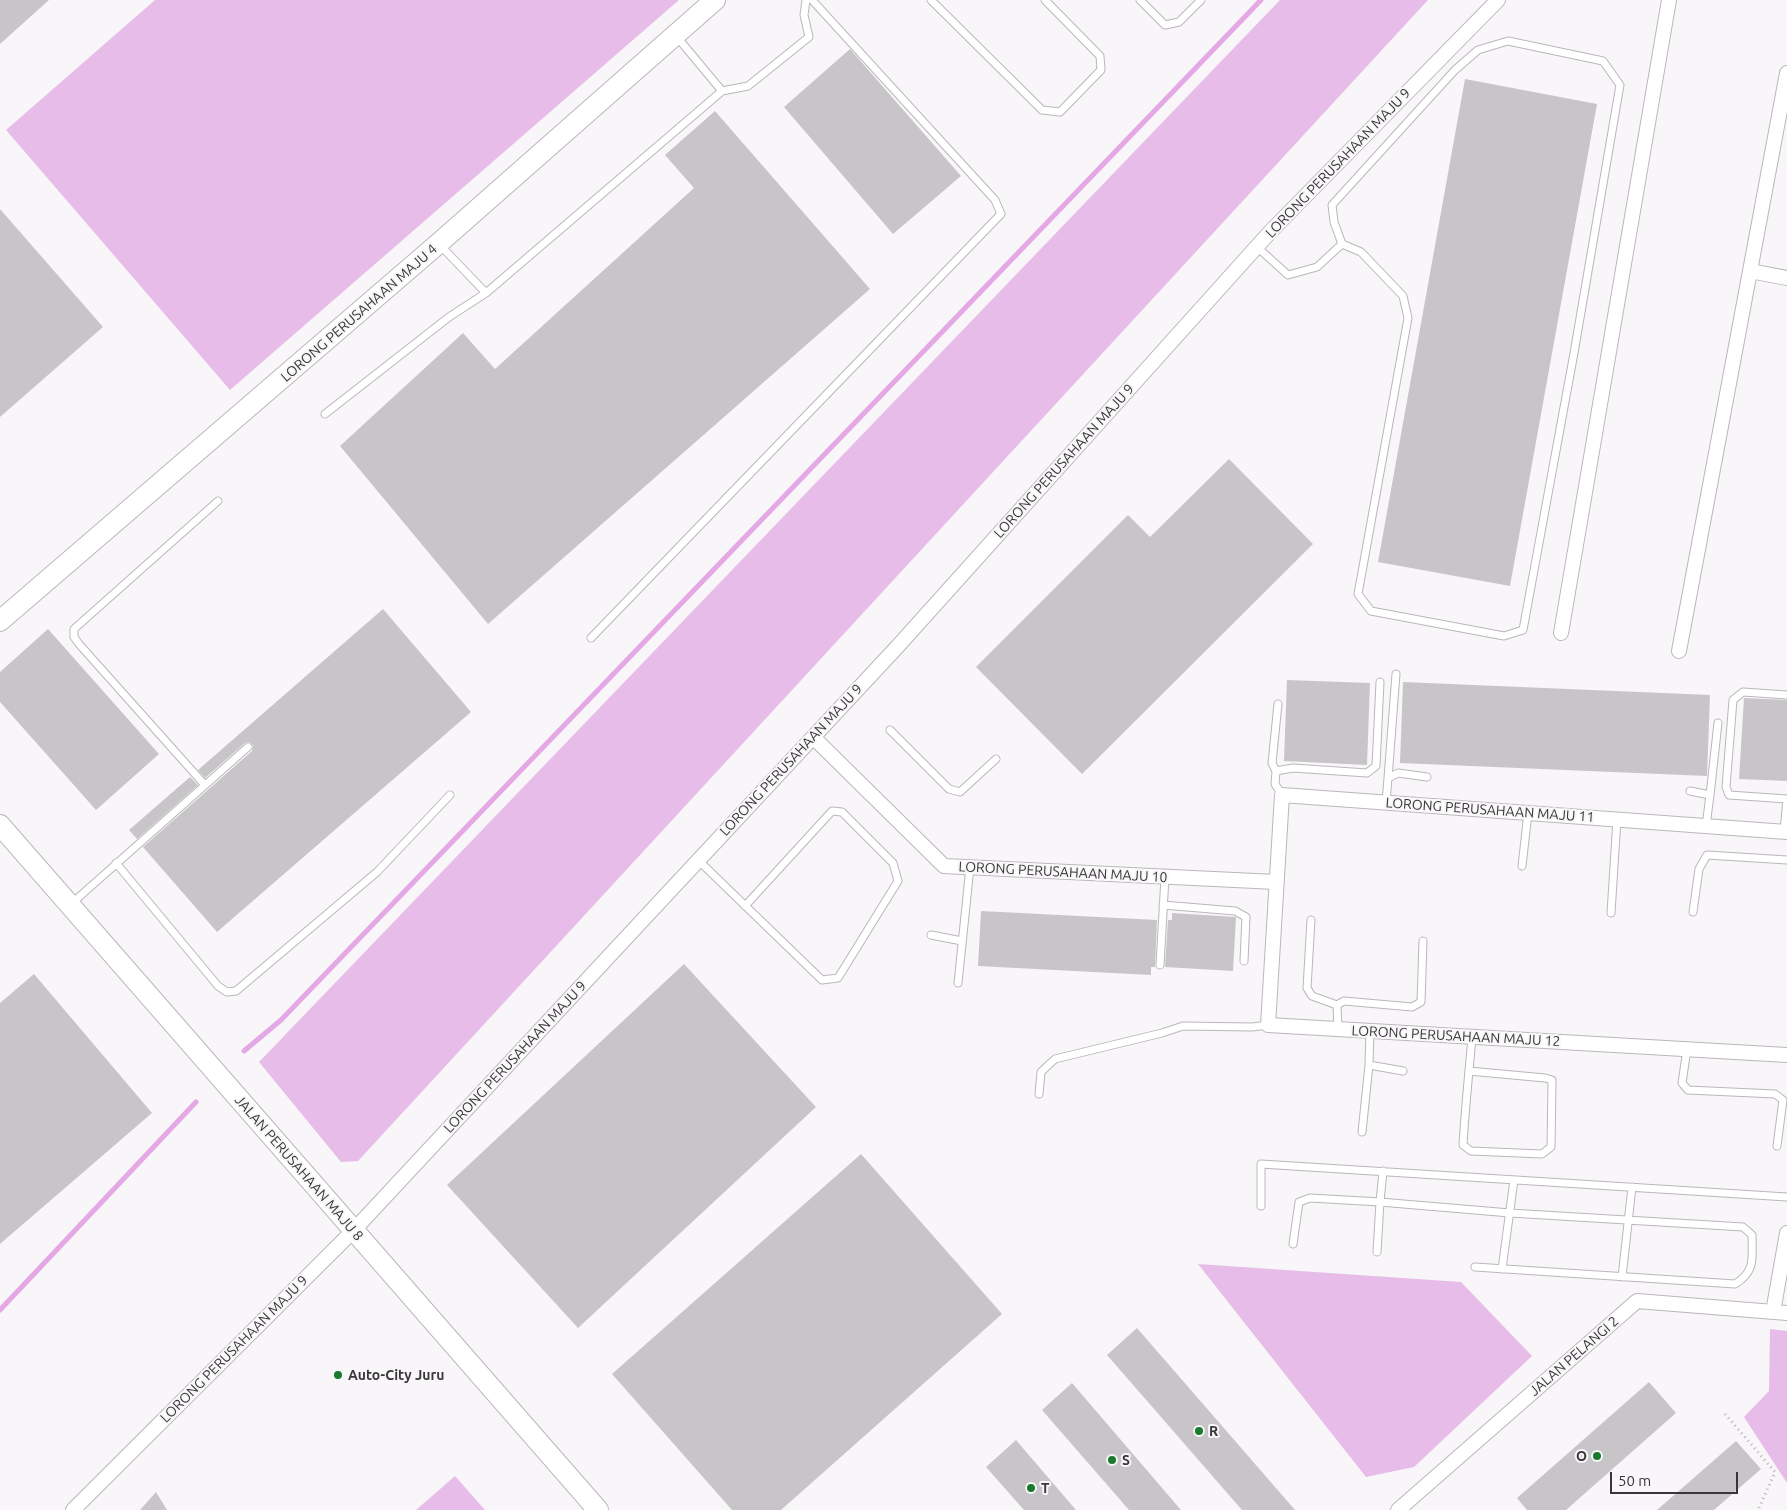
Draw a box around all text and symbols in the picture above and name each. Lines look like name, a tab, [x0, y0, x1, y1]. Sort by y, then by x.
street label: LORONG PERUSAHAAN MAJU 9	[1262, 85, 1414, 241]
street label: LORONG PERUSAHAAN MAJU 4	[277, 241, 441, 385]
street label: LORONG PERUSAHAAN MAJU 9	[990, 381, 1138, 541]
street label: LORONG PERUSAHAAN MAJU 9	[716, 681, 866, 839]
street label: LORONG PERUSAHAAN MAJU 11	[1385, 794, 1595, 826]
street label: LORONG PERUSAHAAN MAJU 10	[958, 858, 1168, 886]
street label: LORONG PERUSAHAAN MAJU 9	[440, 978, 590, 1136]
street label: LORONG PERUSAHAAN MAJU 12	[1351, 1022, 1561, 1050]
street label: JALAN PERUSAHAAN MAJU 8	[231, 1092, 367, 1244]
street label: LORONG PERUSAHAAN MAJU 9	[157, 1272, 311, 1426]
street label: JALAN PELANGI 2	[1526, 1313, 1622, 1399]
place label: Auto-City Juru	[348, 1367, 444, 1383]
marker: Auto-City Juru	[332, 1369, 344, 1381]
place label: R	[1209, 1423, 1218, 1439]
marker: R	[1193, 1425, 1205, 1437]
place label: O	[1576, 1448, 1587, 1464]
marker: O	[1591, 1450, 1603, 1462]
place label: S	[1122, 1452, 1130, 1468]
marker: S	[1106, 1454, 1118, 1466]
scale bar	[1612, 1462, 1740, 1494]
text: 50 m	[1618, 1472, 1651, 1489]
place label: T	[1041, 1480, 1049, 1496]
marker: T	[1025, 1482, 1037, 1494]

